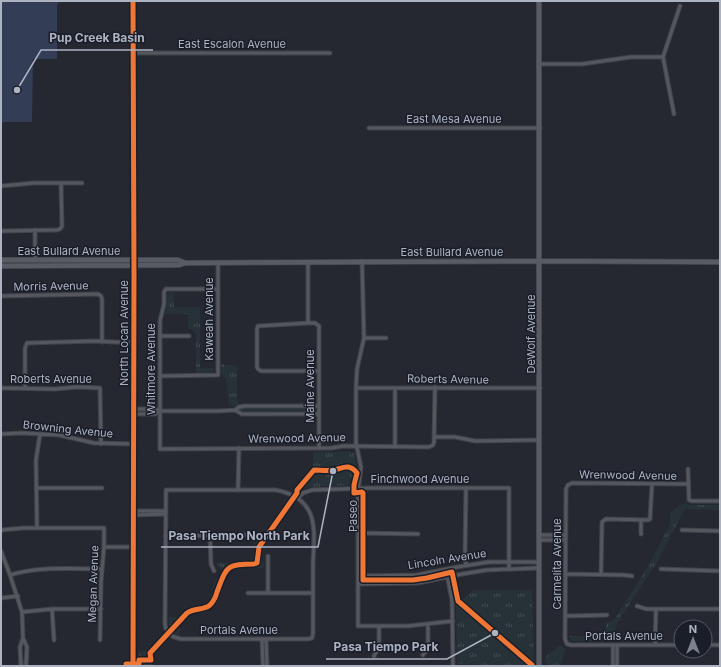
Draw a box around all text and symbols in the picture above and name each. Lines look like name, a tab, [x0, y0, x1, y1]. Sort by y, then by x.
callout: Pup Creek Basin	[41, 26, 153, 50]
text: Pup Creek Basin	[49, 30, 145, 45]
street label: East Escalon Avenue	[178, 37, 286, 51]
street label: East Mesa Avenue	[406, 112, 502, 126]
street label: East Bullard Avenue	[18, 244, 120, 258]
street label: East Bullard Avenue	[401, 245, 503, 259]
street label: Kaweah Avenue	[202, 277, 216, 361]
street label: Morris Avenue	[13, 278, 89, 294]
street label: North Locan Avenue	[117, 280, 131, 386]
street label: DeWolf Avenue	[524, 294, 538, 374]
street label: Whitmore Avenue	[144, 323, 158, 415]
street label: Maine Avenue	[303, 349, 317, 423]
street label: Roberts Avenue	[407, 371, 489, 387]
street label: Roberts Avenue	[10, 372, 92, 386]
street label: Browning Avenue	[22, 417, 114, 441]
street label: Wrenwood Avenue	[248, 430, 346, 446]
street label: Wrenwood Avenue	[579, 467, 677, 483]
street label: Finchwood Avenue	[371, 472, 469, 486]
street label: Paseo	[346, 500, 360, 532]
street label: Carmelita Avenue	[550, 518, 564, 610]
callout: Pasa Tiempo North Park	[161, 523, 318, 547]
text: Pasa Tiempo North Park	[168, 528, 310, 543]
street label: Megan Avenue	[85, 545, 101, 623]
street label: Lincoln Avenue	[407, 546, 487, 572]
north arrow	[673, 619, 713, 659]
text: N	[689, 622, 697, 636]
street label: Portals Avenue	[200, 623, 278, 637]
street label: Portals Avenue	[585, 629, 663, 643]
callout: Pasa Tiempo Park	[326, 635, 447, 659]
text: Pasa Tiempo Park	[334, 639, 438, 654]

